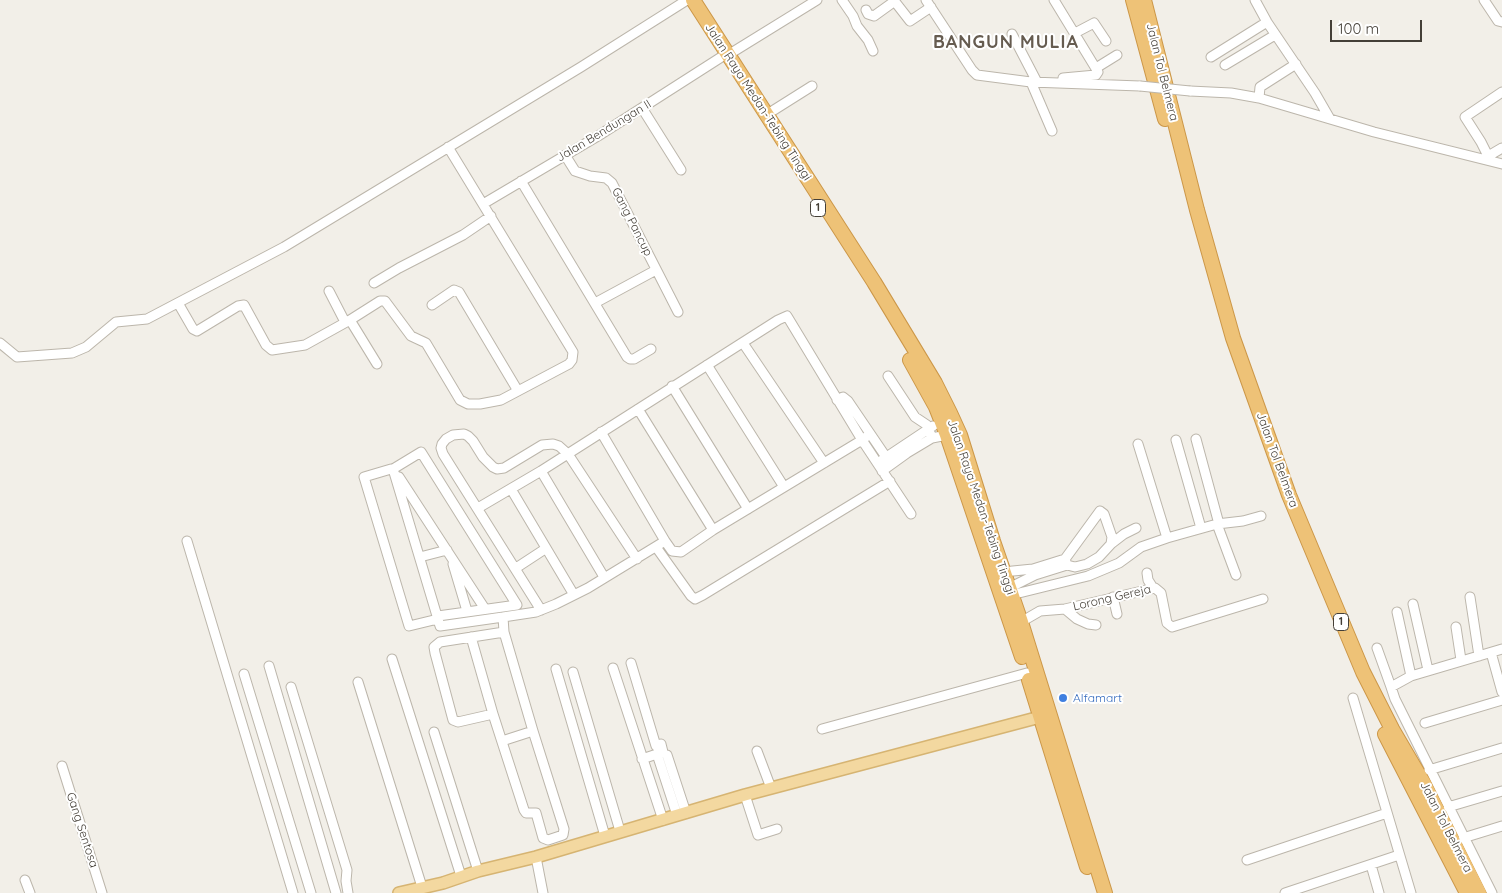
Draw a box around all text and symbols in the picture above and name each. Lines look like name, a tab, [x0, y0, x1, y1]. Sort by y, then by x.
scale bar	[1332, 10, 1424, 42]
text: 100 m	[1338, 19, 1379, 38]
street label: Jalan Raya Medan-Tebing Tinggi	[702, 21, 814, 183]
street label: Jalan Tol Belmera	[1143, 22, 1181, 122]
district label: BANGUN MULIA	[931, 32, 1081, 54]
street label: Jalan Bendungan II	[554, 97, 654, 165]
street label: Gang Pancup	[609, 185, 655, 259]
road number: 1	[810, 200, 826, 217]
street label: Jalan Tol Belmera	[1253, 410, 1301, 510]
street label: Jalan Raya Medan-Tebing Tinggi	[944, 417, 1018, 597]
street label: Lorong Gereja	[1072, 582, 1152, 614]
road number: 1	[1334, 614, 1348, 630]
place label: Alfamart	[1073, 691, 1122, 705]
marker: Alfamart	[1057, 692, 1069, 704]
street label: Jalan Tol Belmera	[1417, 779, 1475, 875]
street label: Gang Sentosa	[63, 791, 101, 869]

